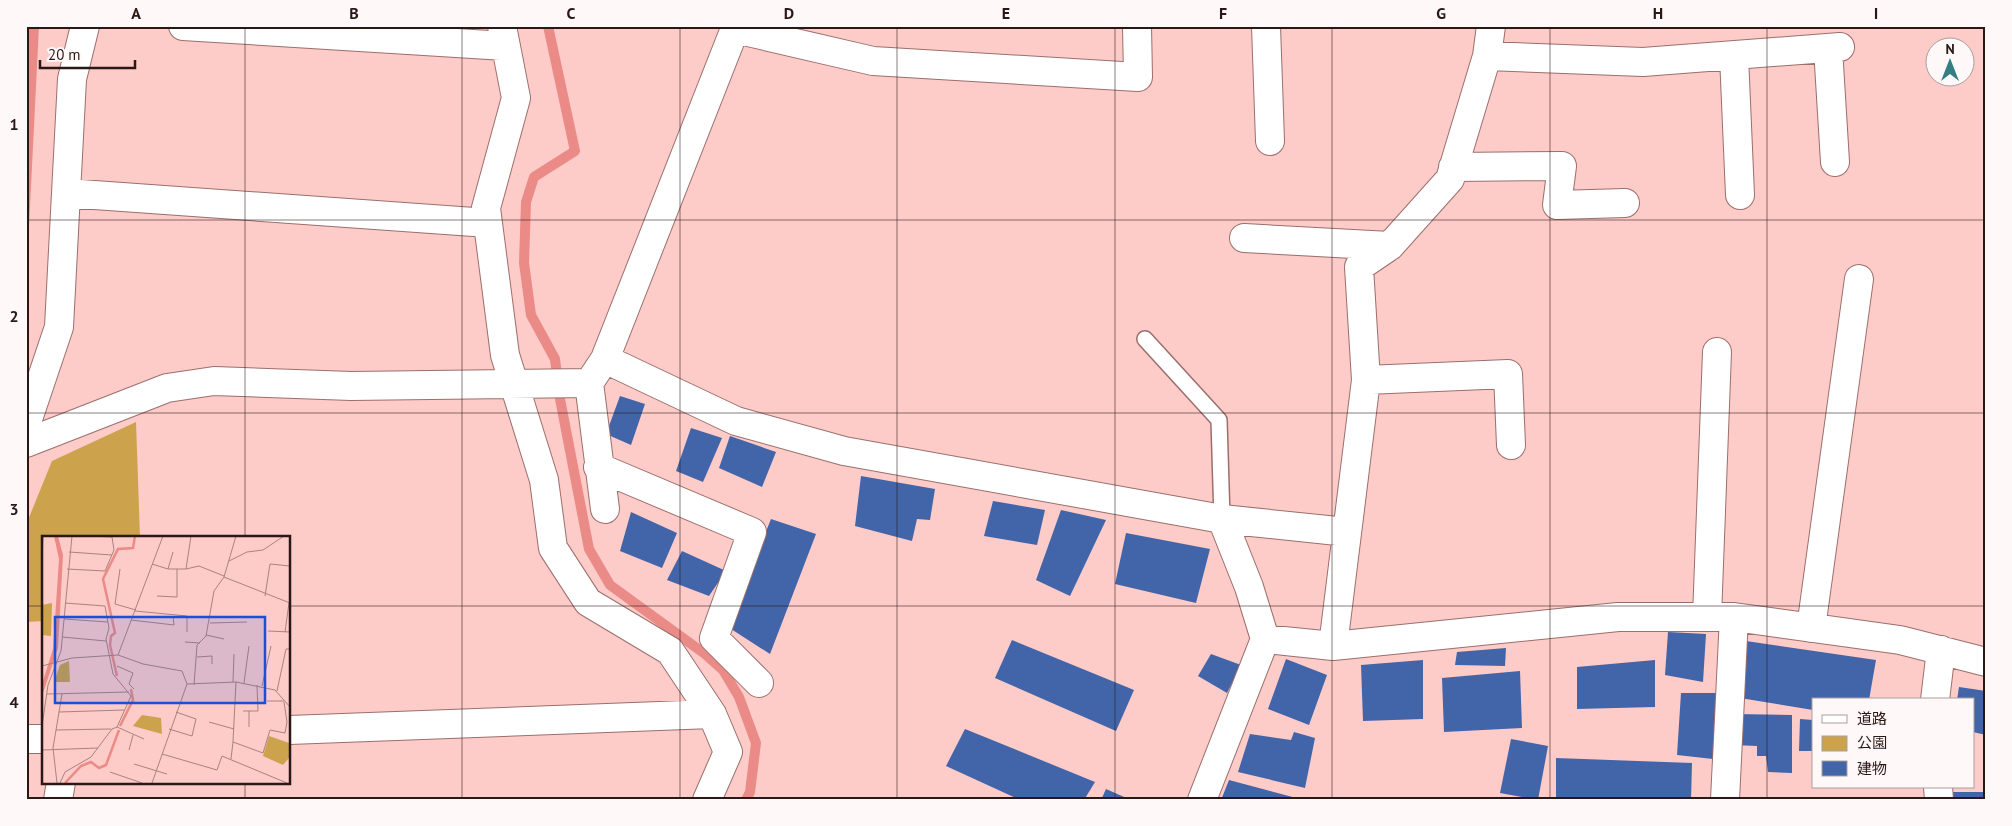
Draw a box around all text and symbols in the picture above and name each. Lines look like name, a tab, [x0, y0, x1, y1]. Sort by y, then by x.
text: A	[131, 3, 141, 23]
text: B	[349, 3, 359, 23]
text: C	[567, 3, 576, 23]
text: D	[784, 3, 794, 23]
text: E	[1002, 3, 1010, 23]
text: F	[1219, 3, 1227, 23]
text: G	[1436, 3, 1446, 23]
text: H	[1653, 3, 1663, 23]
text: I	[1874, 3, 1878, 23]
scale bar	[40, 38, 135, 70]
north arrow	[1924, 38, 1974, 88]
text: N	[1945, 40, 1955, 58]
text: 20 m	[48, 45, 81, 64]
text: 1	[9, 114, 19, 134]
text: 2	[9, 306, 19, 326]
text: 3	[9, 499, 19, 519]
inset map	[42, 536, 290, 784]
text: 4	[9, 692, 19, 712]
legend	[1812, 698, 1974, 788]
text: 道路	[1857, 709, 1887, 728]
text: 公園	[1857, 733, 1887, 752]
text: 建物	[1857, 759, 1887, 778]

